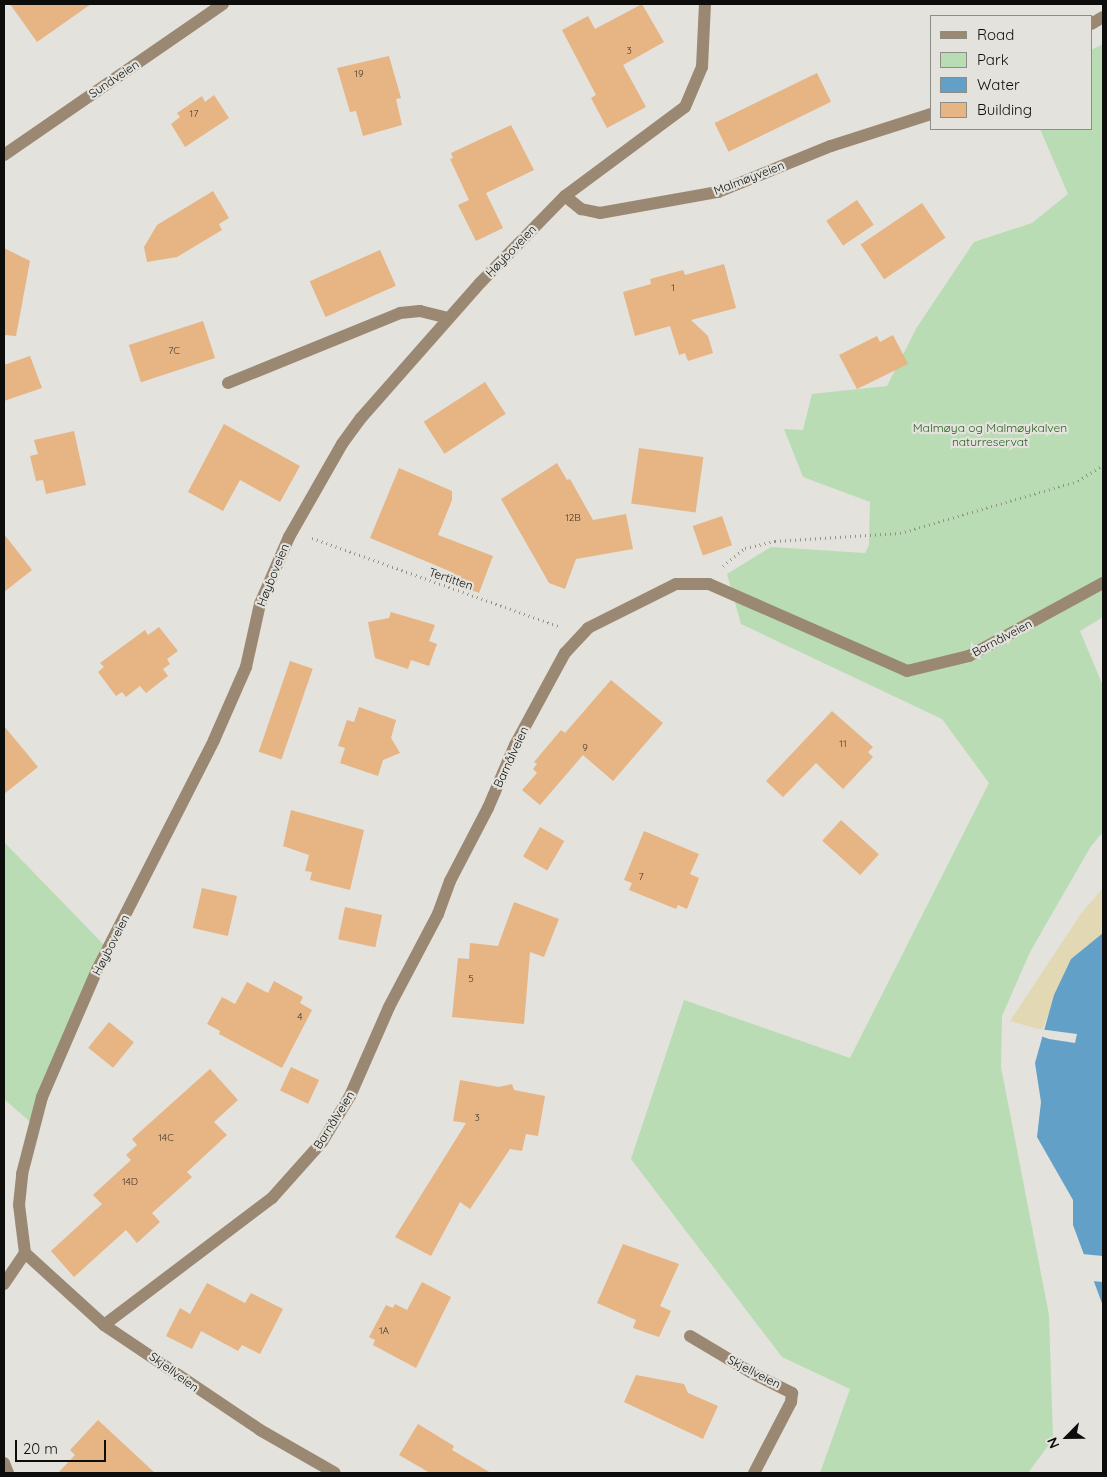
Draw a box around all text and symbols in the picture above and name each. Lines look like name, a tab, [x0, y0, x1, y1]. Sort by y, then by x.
legend	[930, 15, 1092, 130]
text: Road	[977, 25, 1014, 44]
house number: 3	[626, 45, 632, 57]
text: Park	[977, 50, 1009, 69]
street label: Sundveien	[86, 57, 142, 101]
house number: 19	[354, 68, 364, 80]
text: Water	[977, 75, 1020, 94]
text: Building	[977, 100, 1032, 119]
house number: 17	[190, 108, 198, 120]
street label: Malmøyveien	[712, 158, 786, 198]
street label: Høyboveien	[483, 222, 539, 280]
house number: 1	[671, 282, 675, 294]
house number: 7C	[168, 345, 180, 357]
park label: Malmøya og Malmøykalven naturreservat	[913, 421, 1067, 449]
house number: 12B	[565, 512, 581, 524]
street label: Høyboveien	[254, 541, 292, 609]
street label: Tertitten	[427, 565, 475, 593]
street label: Barnålveien	[970, 616, 1034, 660]
street label: Barnålveien	[491, 724, 531, 790]
house number: 11	[839, 738, 847, 750]
house number: 9	[582, 742, 588, 754]
house number: 7	[638, 871, 644, 883]
street label: Høyboveien	[89, 912, 133, 978]
house number: 5	[468, 973, 474, 985]
house number: 4	[297, 1011, 303, 1023]
street label: Barnålveien	[310, 1088, 358, 1152]
house number: 3	[474, 1112, 480, 1124]
house number: 14C	[158, 1132, 174, 1144]
house number: 14D	[122, 1176, 138, 1188]
house number: 1A	[379, 1325, 389, 1337]
street label: Skjellveien	[146, 1349, 202, 1395]
street label: Skjellveien	[725, 1352, 783, 1392]
north arrow	[1042, 1412, 1092, 1462]
scale bar	[18, 1430, 109, 1462]
text: N	[1043, 1435, 1063, 1451]
text: 20 m	[23, 1439, 58, 1458]

